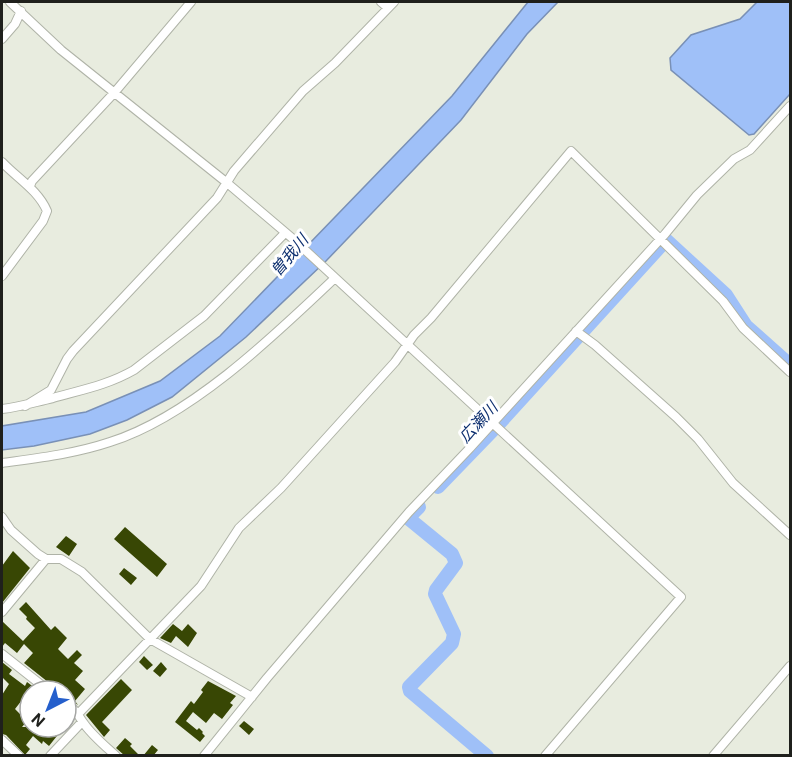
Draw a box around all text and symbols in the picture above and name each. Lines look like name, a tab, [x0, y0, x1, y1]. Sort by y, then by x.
water label: 曽我川	[267, 229, 313, 280]
water label: 広瀬川	[455, 397, 503, 446]
north arrow	[18, 679, 78, 739]
text: N	[28, 709, 49, 731]

